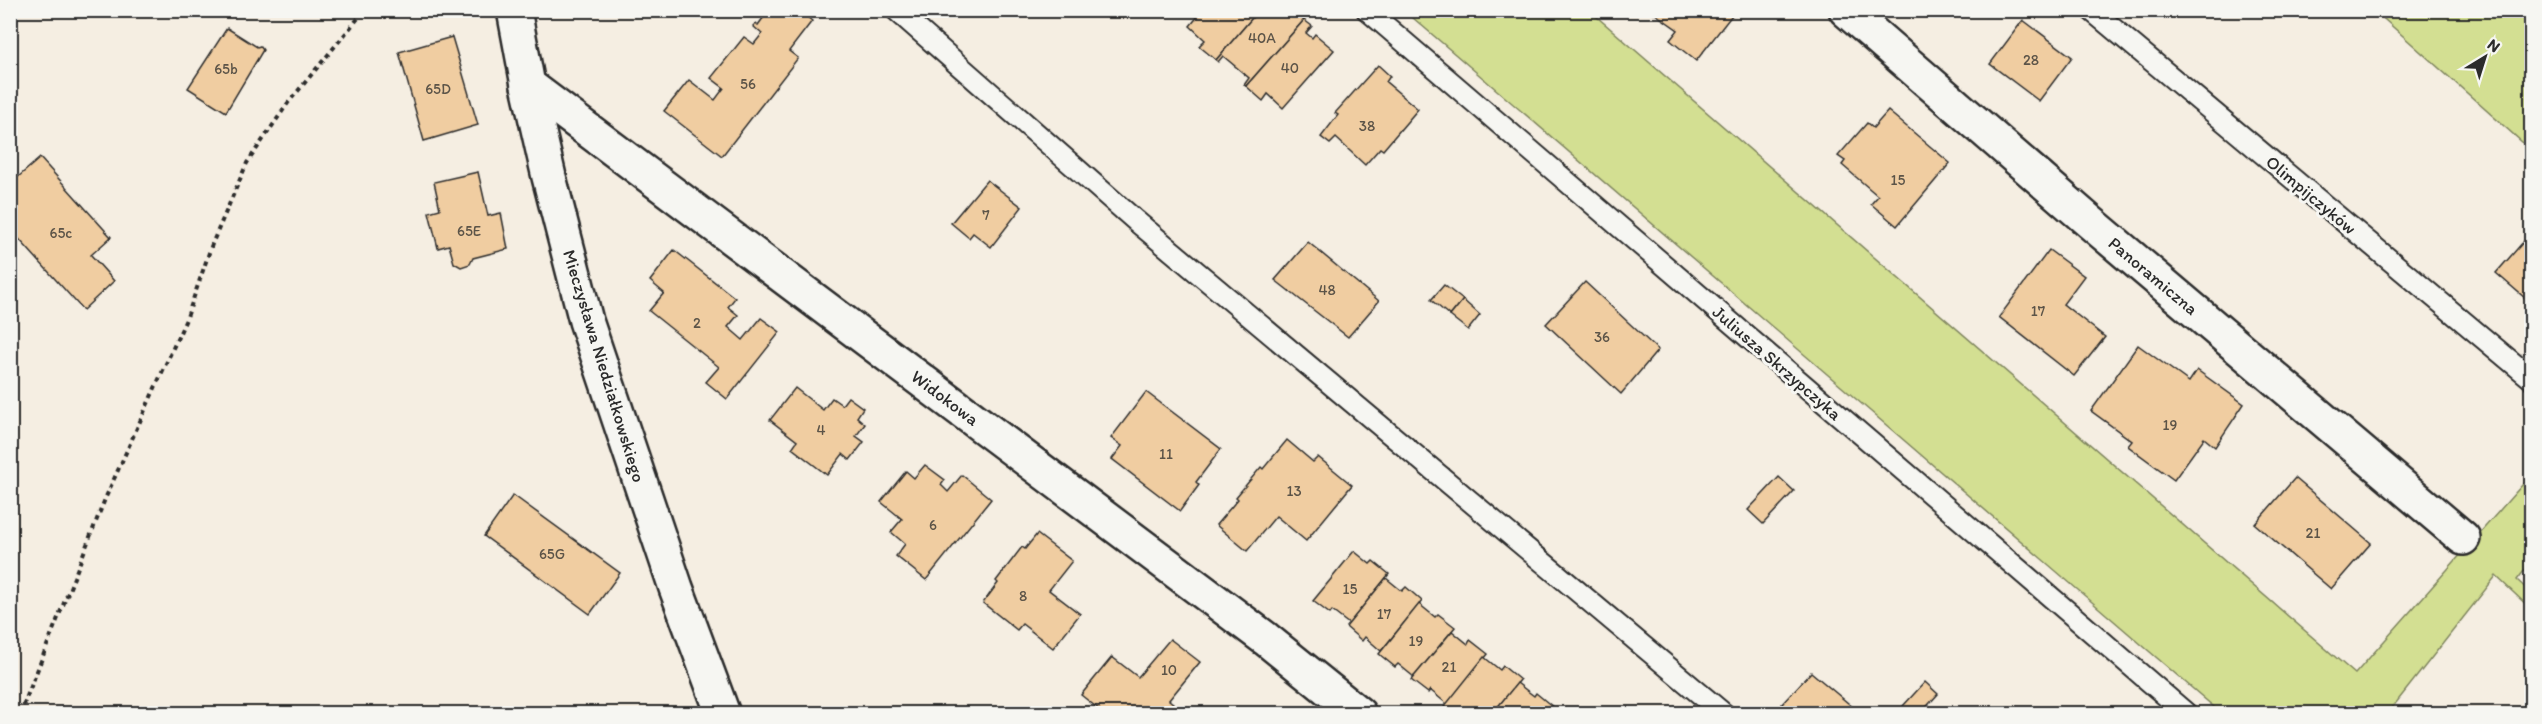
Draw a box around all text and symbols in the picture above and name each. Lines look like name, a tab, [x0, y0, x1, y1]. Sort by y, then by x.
north arrow	[2455, 27, 2515, 87]
house number: 40A	[1248, 29, 1276, 47]
text: N	[2484, 35, 2504, 56]
house number: 28	[2023, 51, 2039, 69]
house number: 40	[1281, 59, 1299, 77]
house number: 65b	[214, 60, 238, 78]
house number: 56	[740, 75, 756, 93]
house number: 65D	[425, 80, 451, 98]
house number: 38	[1359, 117, 1375, 135]
street label: Olimpijczyków	[2261, 151, 2361, 239]
house number: 15	[1891, 171, 1906, 189]
house number: 7	[982, 206, 990, 224]
house number: 65E	[457, 222, 481, 240]
house number: 65c	[50, 224, 72, 242]
street label: Panoramiczna	[2104, 232, 2202, 320]
street label: Mieczysława Niedziałkowskiego	[558, 247, 650, 485]
house number: 48	[1318, 281, 1336, 299]
street label: Juliusza Skrzypczyka	[1708, 301, 1847, 425]
house number: 17	[2031, 302, 2046, 320]
house number: 2	[693, 314, 701, 332]
house number: 36	[1594, 328, 1610, 346]
street label: Widokowa	[907, 365, 984, 431]
house number: 19	[2163, 416, 2178, 434]
house number: 4	[816, 421, 826, 439]
house number: 11	[1159, 445, 1173, 463]
house number: 13	[1286, 482, 1302, 500]
house number: 6	[929, 516, 937, 534]
house number: 21	[2306, 524, 2320, 542]
house number: 65G	[539, 545, 565, 563]
house number: 15	[1343, 580, 1358, 598]
house number: 8	[1019, 587, 1027, 605]
house number: 17	[1377, 605, 1392, 623]
house number: 19	[1409, 632, 1424, 650]
house number: 21	[1442, 658, 1456, 676]
house number: 10	[1161, 661, 1177, 679]

